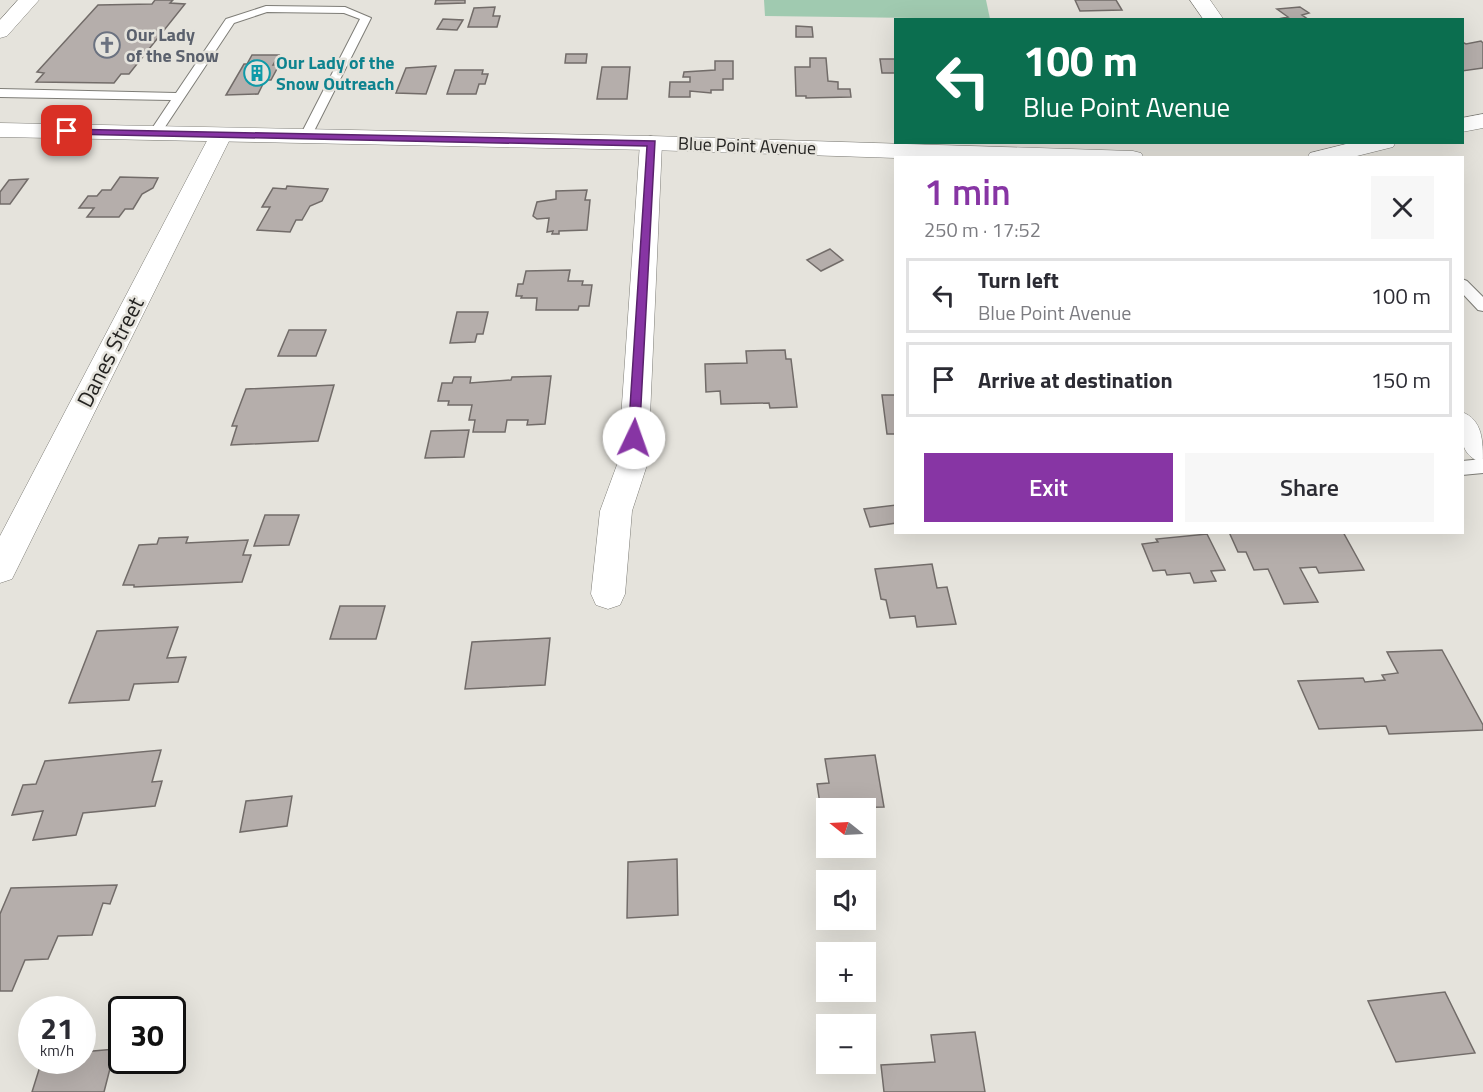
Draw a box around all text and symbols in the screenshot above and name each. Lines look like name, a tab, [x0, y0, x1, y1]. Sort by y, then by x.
place label: Our Lady of the Snow	[126, 21, 219, 69]
text: 100 m	[1023, 28, 1138, 92]
church icon: Our Lady of the Snow	[92, 30, 122, 60]
icon: left	[924, 42, 1002, 120]
place label: Our Lady of the Snow Outreach	[276, 49, 395, 97]
building icon: Our Lady of the Snow Outreach	[242, 58, 272, 88]
text: Blue Point Avenue	[1023, 86, 1230, 127]
pin	[41, 105, 92, 156]
icon: arrive	[50, 114, 83, 147]
street label: Blue Point Avenue	[678, 130, 817, 161]
text: 1 min	[924, 164, 1011, 219]
button: close	[1371, 176, 1434, 239]
text: 250 m · 17:52	[924, 214, 1041, 245]
text: Turn left	[978, 263, 1059, 297]
icon: left	[927, 279, 960, 312]
text: 100 m	[1371, 279, 1431, 313]
street label: Danes Street	[68, 291, 152, 413]
text: Blue Point Avenue	[978, 297, 1131, 328]
icon: arrive	[927, 363, 960, 396]
text: Arrive at destination	[978, 363, 1173, 397]
text: 150 m	[1371, 363, 1431, 397]
position arrow	[602, 406, 666, 470]
button: Exit	[924, 453, 1173, 522]
button: Share	[1185, 453, 1434, 522]
north arrow	[816, 798, 876, 858]
map controls	[816, 798, 876, 1074]
button: sound	[816, 870, 876, 930]
button: +	[816, 942, 876, 1002]
speed limit sign: 30	[108, 996, 186, 1074]
text: 21	[40, 1005, 74, 1051]
button: −	[816, 1014, 876, 1074]
text: km/h	[40, 1039, 74, 1062]

